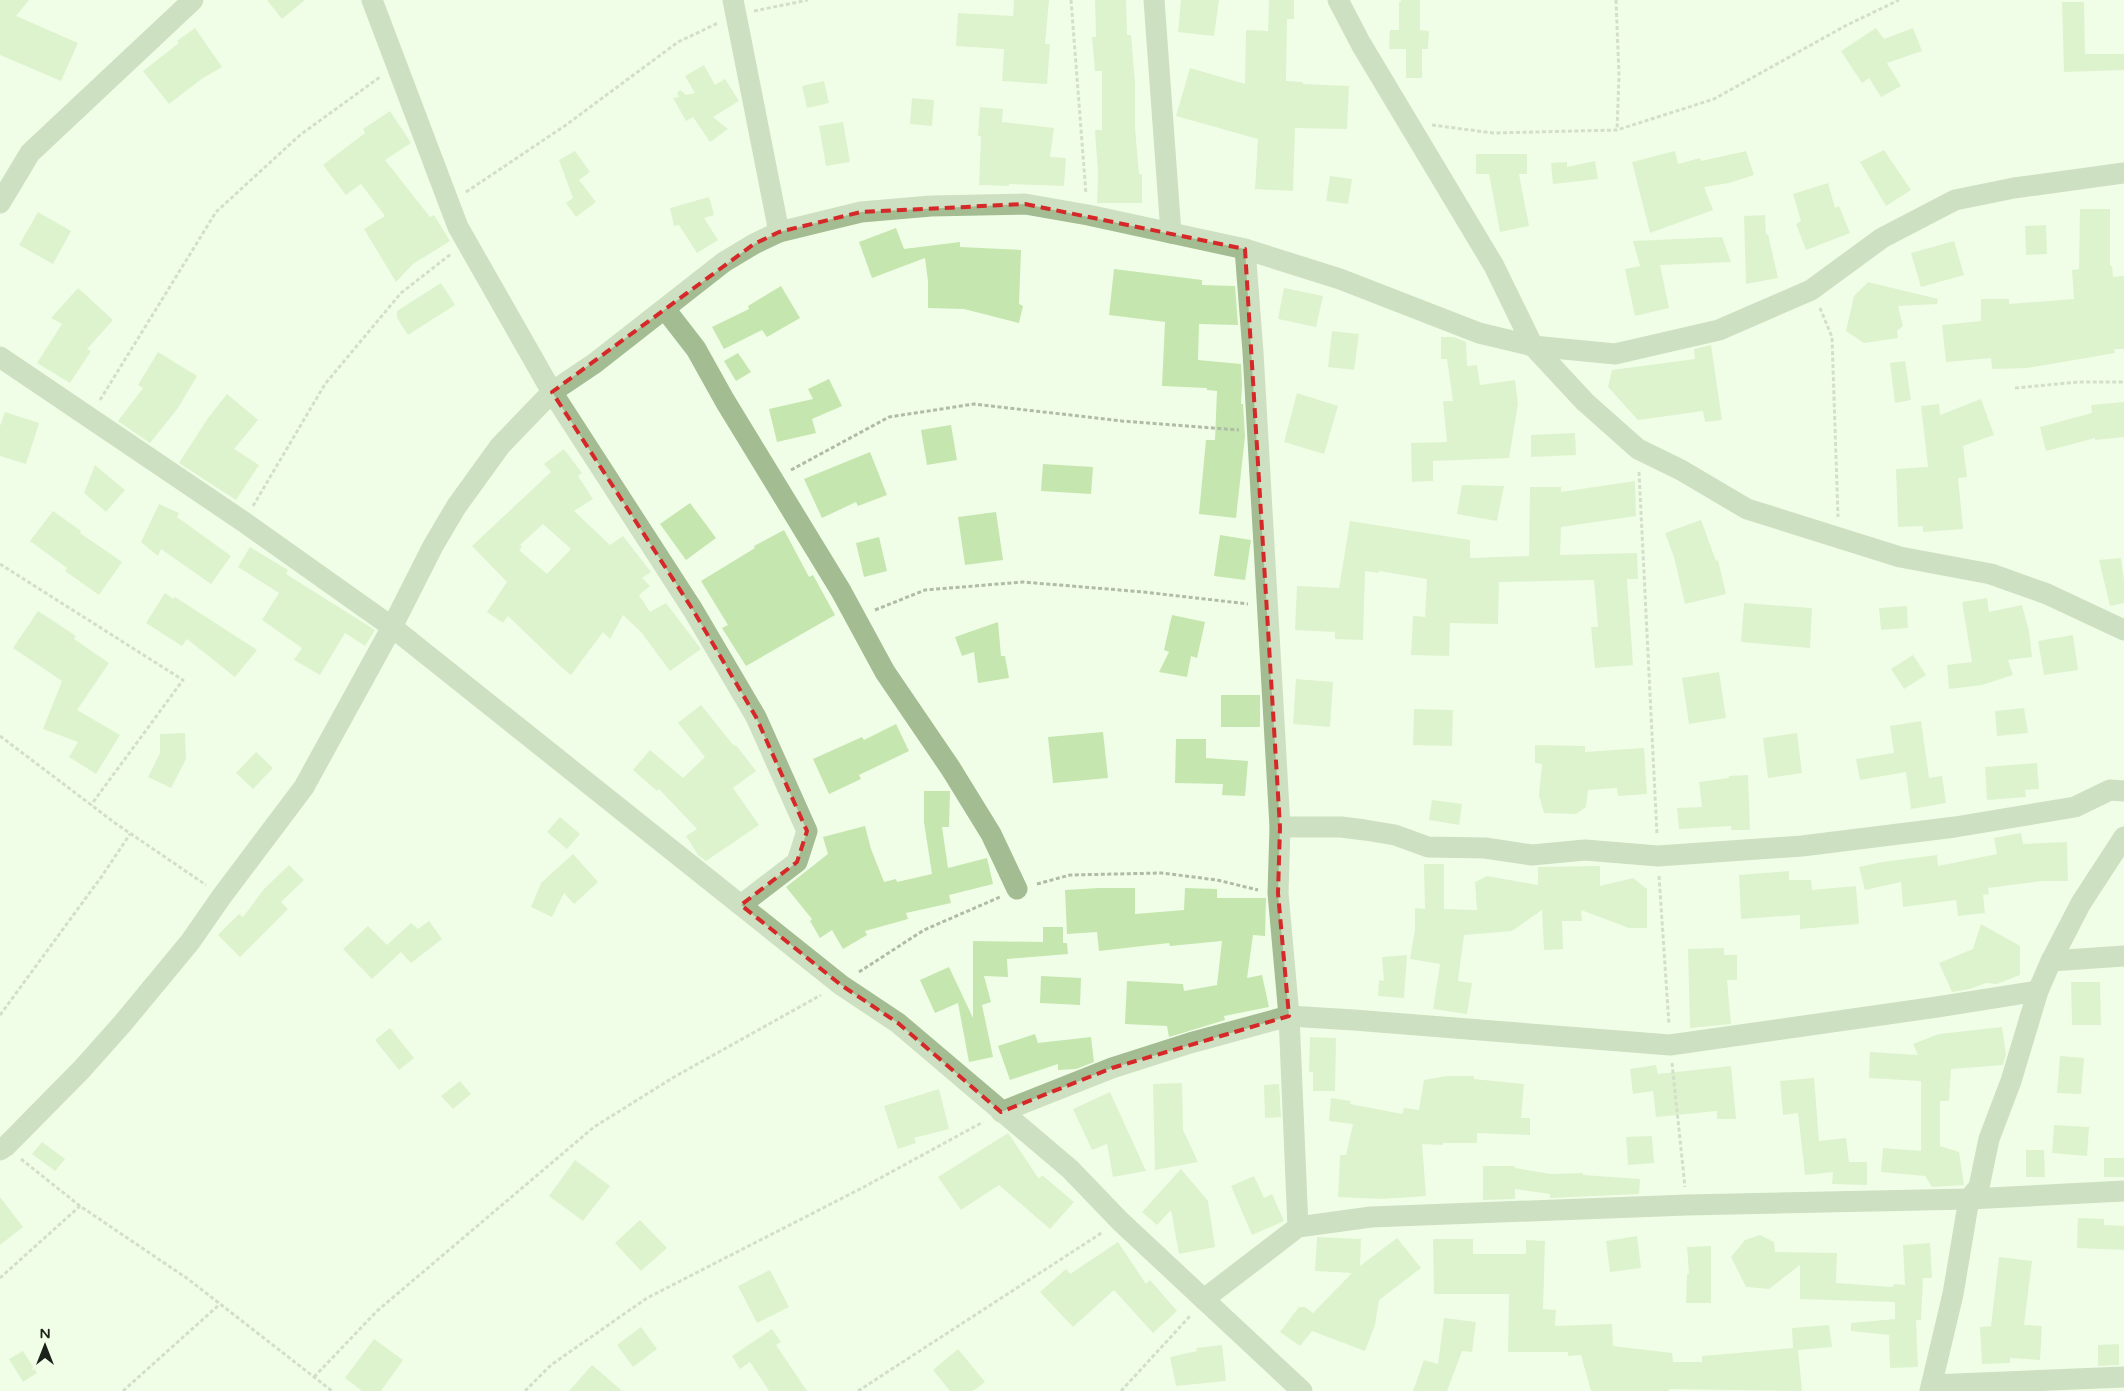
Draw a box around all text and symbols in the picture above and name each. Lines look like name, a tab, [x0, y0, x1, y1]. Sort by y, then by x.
north arrow	[20, 1321, 70, 1371]
text: N	[39, 1325, 51, 1342]

